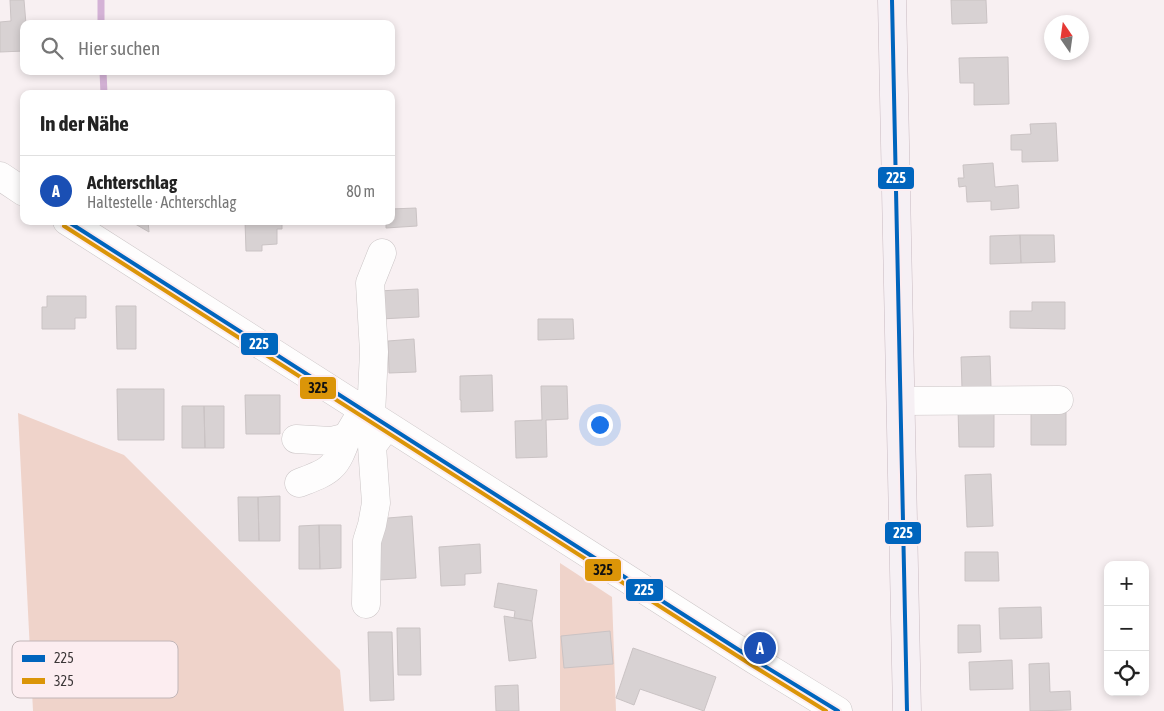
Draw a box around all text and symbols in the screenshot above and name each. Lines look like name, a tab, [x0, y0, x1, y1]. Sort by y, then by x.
north arrow	[1044, 15, 1089, 60]
search box	[20, 20, 395, 75]
icon: search	[38, 34, 66, 62]
text: Hier suchen	[78, 37, 160, 59]
text: In der Nähe	[40, 111, 129, 135]
line badge: 225	[877, 166, 915, 190]
text: 225	[886, 170, 906, 186]
text: Achterschlag	[87, 171, 177, 193]
text: A	[52, 182, 60, 200]
text: 80 m	[346, 182, 375, 200]
text: Haltestelle · Achterschlag	[87, 193, 236, 211]
line badge: 225	[240, 332, 279, 356]
text: 225	[249, 336, 269, 352]
line badge: 325	[299, 376, 337, 400]
text: 325	[308, 380, 328, 396]
your location	[587, 412, 613, 438]
line badge: 225	[884, 521, 922, 545]
text: 225	[893, 525, 913, 541]
line badge: 325	[584, 558, 622, 582]
map controls	[1104, 561, 1149, 696]
button: +	[1104, 561, 1149, 606]
text: 325	[593, 562, 613, 578]
line badge: 225	[625, 578, 664, 602]
text: 225	[634, 582, 654, 598]
button: −	[1104, 606, 1149, 651]
pin: A	[744, 629, 776, 667]
legend	[12, 641, 178, 698]
text: 225	[54, 650, 74, 666]
button: locate	[1104, 651, 1149, 696]
text: 325	[54, 673, 74, 689]

